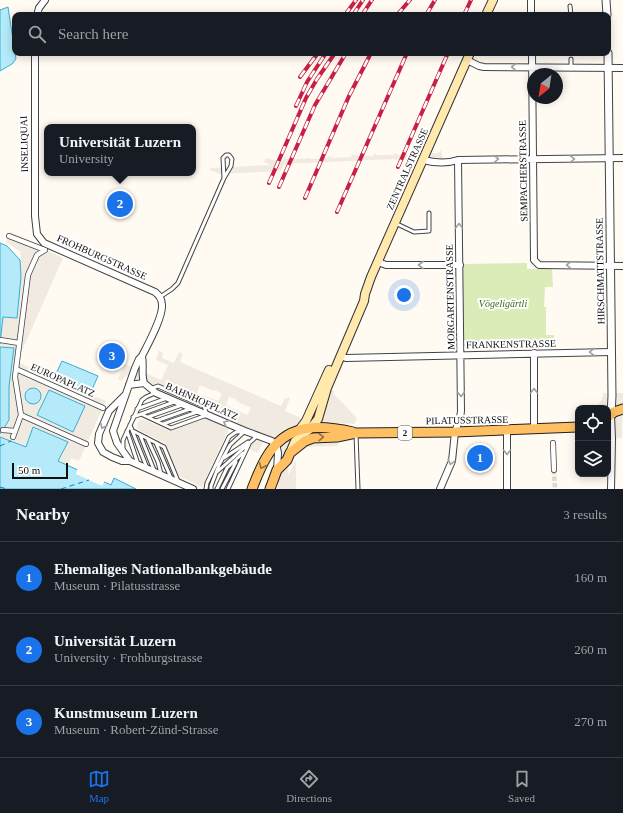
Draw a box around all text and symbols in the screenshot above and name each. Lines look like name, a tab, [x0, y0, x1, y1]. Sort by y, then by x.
search box	[12, 12, 611, 56]
icon: search	[26, 23, 48, 45]
text: Search here	[58, 26, 128, 42]
one-way arrow	[511, 63, 517, 72]
north arrow	[527, 68, 563, 104]
street label: INSELIQUAI	[18, 116, 30, 172]
street label: SEMPACHERSTRASSE	[517, 120, 529, 222]
popup	[44, 124, 196, 176]
street label: ZENTRALSTRASSE	[384, 126, 430, 212]
text: Universität Luzern	[59, 134, 181, 150]
text: University	[59, 151, 114, 166]
one-way arrow	[493, 155, 499, 163]
one-way arrow	[569, 155, 575, 163]
pin: 2	[107, 189, 133, 219]
street label: HIRSCHMATTSTRASSE	[594, 218, 606, 324]
one-way arrow	[455, 223, 463, 229]
street label: FROHBURGSTRASSE	[55, 232, 149, 282]
street label: MORGARTENSTRASSE	[444, 244, 456, 350]
one-way arrow	[418, 261, 424, 269]
one-way arrow	[566, 261, 572, 270]
your location	[394, 285, 414, 305]
park label: Vögeligärtli	[479, 298, 527, 309]
street label: FRANKENSTRASSE	[466, 338, 556, 350]
pin: 3	[99, 341, 125, 371]
one-way arrow	[589, 348, 595, 356]
street label: EUROPAPLATZ	[29, 361, 97, 399]
street label: BAHNHOFPLATZ	[164, 380, 240, 422]
one-way arrow	[530, 388, 538, 394]
one-way arrow	[457, 391, 465, 397]
map controls	[575, 405, 611, 477]
button: locate	[575, 405, 611, 441]
street label: PILATUSSTRASSE	[426, 414, 508, 426]
one-way arrow	[222, 420, 230, 428]
one-way arrow	[100, 421, 108, 429]
road number: 2	[398, 426, 412, 440]
one-way arrow	[318, 433, 324, 442]
button: layers	[575, 441, 611, 477]
pin: 1	[467, 443, 493, 473]
one-way arrow	[503, 449, 511, 455]
one-way arrow	[447, 458, 456, 465]
scale bar	[12, 461, 68, 480]
one-way arrow	[259, 462, 267, 470]
text: 50 m	[18, 464, 40, 476]
text: Nearby	[16, 505, 70, 524]
text: 3 results	[563, 507, 607, 522]
text: Ehemaliges Nationalbankgebäude	[54, 561, 272, 577]
text: 1	[26, 570, 32, 585]
text: 160 m	[574, 570, 607, 585]
text: Museum · Pilatusstrasse	[54, 578, 180, 593]
text: Universität Luzern	[54, 633, 176, 649]
text: 2	[26, 642, 32, 657]
text: 260 m	[574, 642, 607, 657]
text: University · Frohburgstrasse	[54, 650, 203, 665]
text: Kunstmuseum Luzern	[54, 705, 198, 721]
text: 3	[26, 714, 32, 729]
text: 270 m	[574, 714, 607, 729]
text: Museum · Robert-Zünd-Strasse	[54, 722, 219, 737]
tab: Map	[88, 768, 110, 804]
tab: Directions	[286, 768, 332, 804]
tab: Saved	[508, 768, 535, 804]

